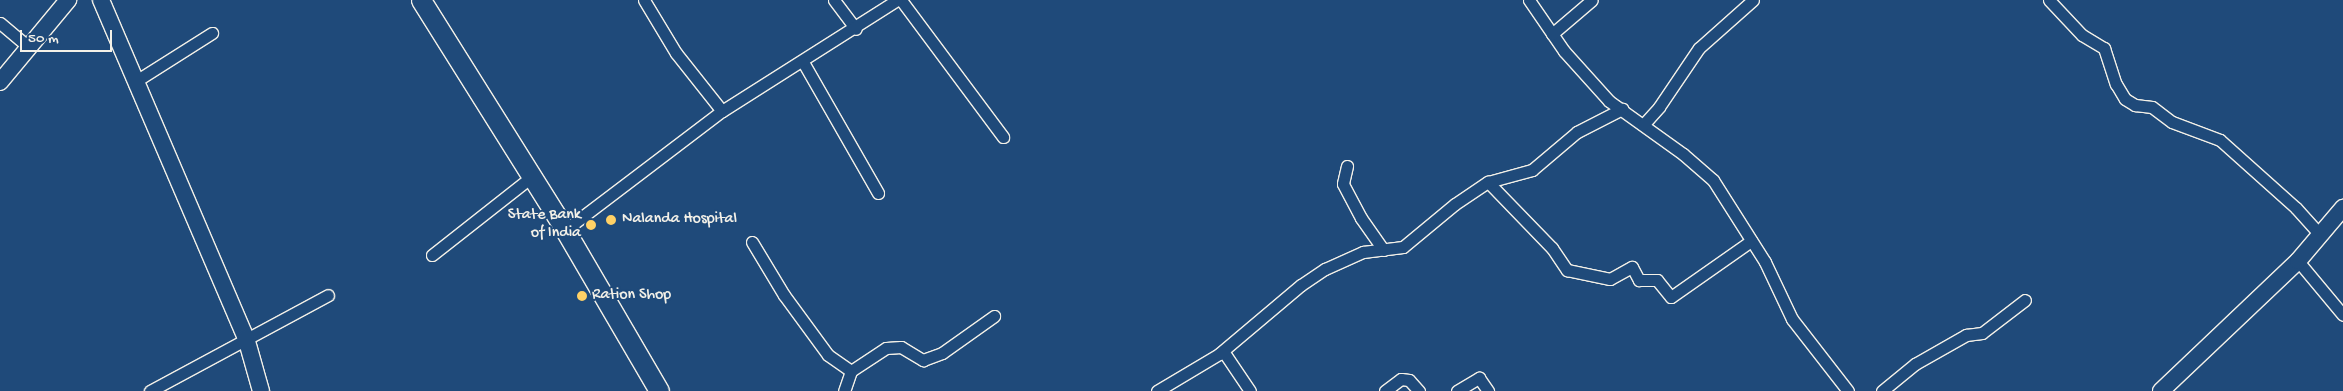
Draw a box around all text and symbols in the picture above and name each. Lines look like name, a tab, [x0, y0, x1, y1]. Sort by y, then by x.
scale bar	[22, 20, 115, 52]
text: 50 m	[28, 30, 59, 48]
place label: State Bank of India	[508, 206, 581, 244]
place label: Nalanda Hospital	[622, 210, 737, 230]
marker: Nalanda Hospital	[604, 213, 618, 227]
marker: State Bank of India	[585, 219, 597, 231]
place label: Ration Shop	[592, 286, 671, 306]
marker: Ration Shop	[576, 290, 588, 302]

